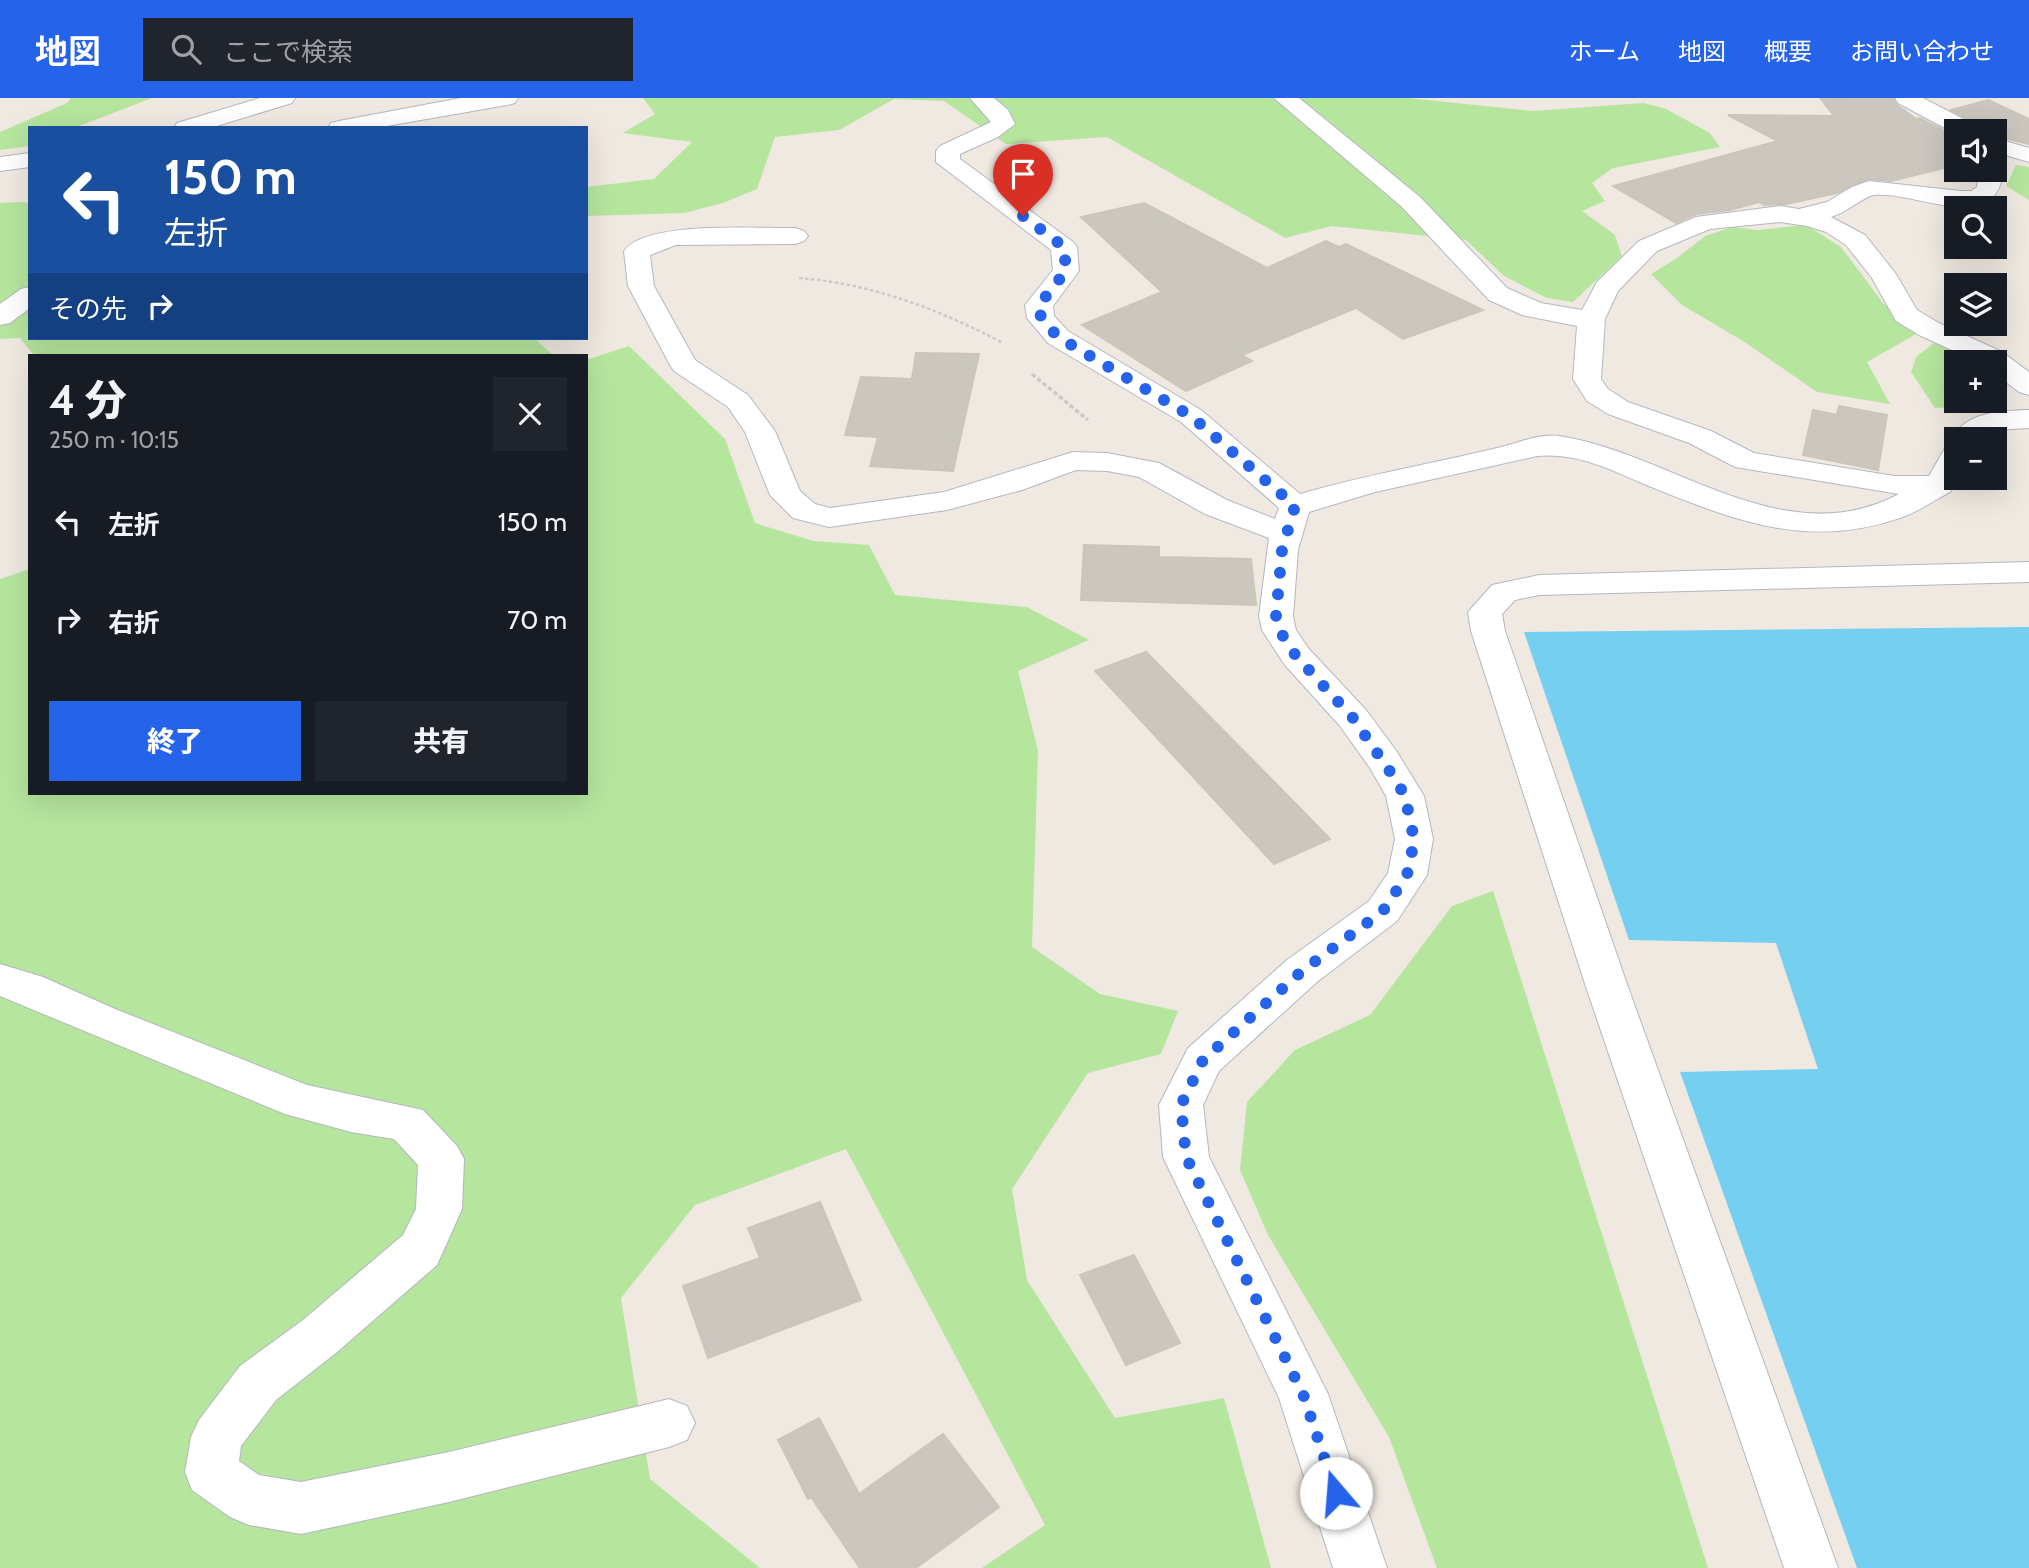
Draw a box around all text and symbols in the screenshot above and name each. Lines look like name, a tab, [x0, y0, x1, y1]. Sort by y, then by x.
search box	[143, 18, 633, 81]
icon: search	[167, 30, 205, 68]
text: 地図	[35, 31, 101, 71]
text: ここで検索	[223, 36, 353, 68]
text: ホーム	[1569, 37, 1640, 66]
text: 地図	[1678, 37, 1726, 66]
text: 概要	[1764, 37, 1812, 66]
text: お問い合わせ	[1850, 37, 1994, 66]
map controls	[1944, 119, 2007, 490]
button: sound	[1944, 119, 2007, 182]
pin	[993, 144, 1053, 216]
text: 150 m	[164, 147, 297, 206]
icon: left	[49, 154, 140, 245]
icon: arrive	[1004, 155, 1042, 193]
button: search	[1944, 196, 2007, 259]
text: 左折	[164, 213, 228, 252]
button: layers	[1944, 273, 2007, 336]
icon: right	[141, 287, 179, 325]
text: その先	[49, 293, 127, 325]
button: +	[1944, 350, 2007, 413]
text: 4 分	[49, 374, 127, 426]
button: close	[493, 377, 567, 451]
text: 250 m · 10:15	[49, 426, 179, 454]
button: −	[1944, 427, 2007, 490]
icon: left	[49, 503, 87, 541]
text: 150 m	[498, 506, 567, 538]
text: 左折	[108, 509, 160, 541]
icon: right	[49, 601, 87, 639]
text: 70 m	[507, 604, 567, 636]
text: 右折	[108, 607, 160, 639]
button: 終了	[49, 701, 301, 781]
button: 共有	[315, 701, 567, 781]
position arrow	[1299, 1456, 1373, 1530]

